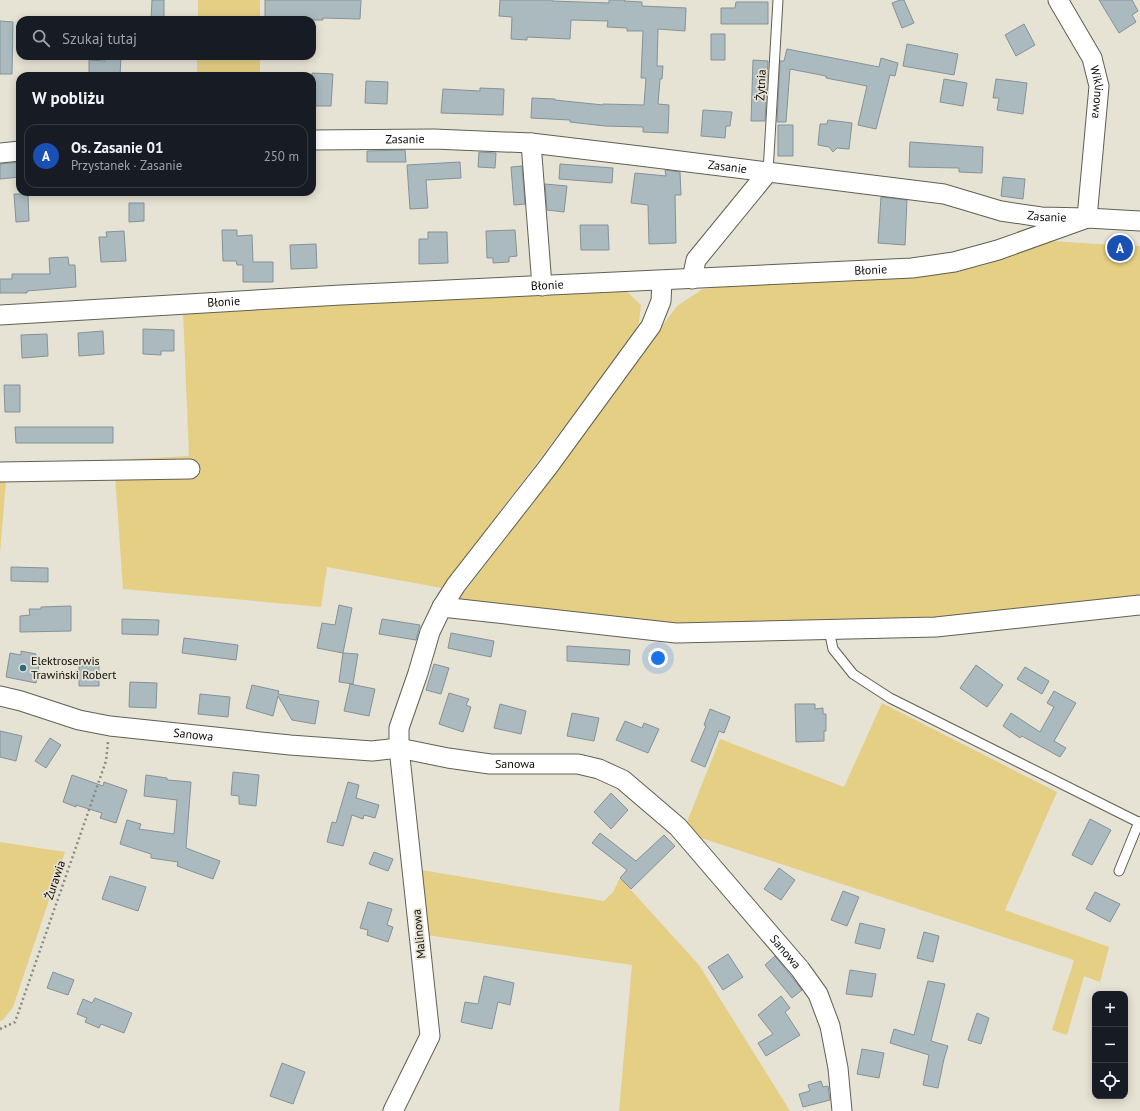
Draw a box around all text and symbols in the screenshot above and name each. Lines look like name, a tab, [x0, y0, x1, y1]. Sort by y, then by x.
search box	[16, 16, 316, 60]
icon: search	[30, 27, 52, 49]
text: Szukaj tutaj	[62, 29, 137, 48]
street label: Wiklinowa	[1087, 64, 1107, 119]
street label: Żytnia	[752, 69, 769, 101]
text: W pobliżu	[32, 87, 104, 109]
street label: Zasanie	[385, 131, 425, 146]
text: Os. Zasanie 01	[71, 138, 163, 157]
text: A	[42, 148, 50, 165]
text: 250 m	[264, 148, 299, 165]
text: Przystanek · Zasanie	[71, 157, 182, 174]
street label: Zasanie	[707, 157, 748, 176]
street label: Zasanie	[1026, 207, 1067, 225]
pin: A	[1107, 233, 1133, 263]
street label: Błonie	[854, 261, 888, 278]
street label: Błonie	[530, 276, 564, 293]
street label: Błonie	[207, 293, 240, 310]
your location	[648, 648, 668, 668]
place label: Elektroserwis Trawiński Robert	[31, 653, 116, 682]
marker: Elektroserwis Trawiński Robert	[18, 663, 28, 673]
street label: Sanowa	[173, 725, 214, 744]
street label: Sanowa	[495, 756, 535, 771]
street label: Żurawia	[41, 858, 68, 902]
street label: Malinowa	[408, 908, 429, 960]
street label: Sanowa	[767, 932, 804, 972]
map controls	[1092, 991, 1128, 1099]
button: +	[1092, 991, 1128, 1027]
button: −	[1092, 1027, 1128, 1063]
button: locate	[1092, 1063, 1128, 1099]

